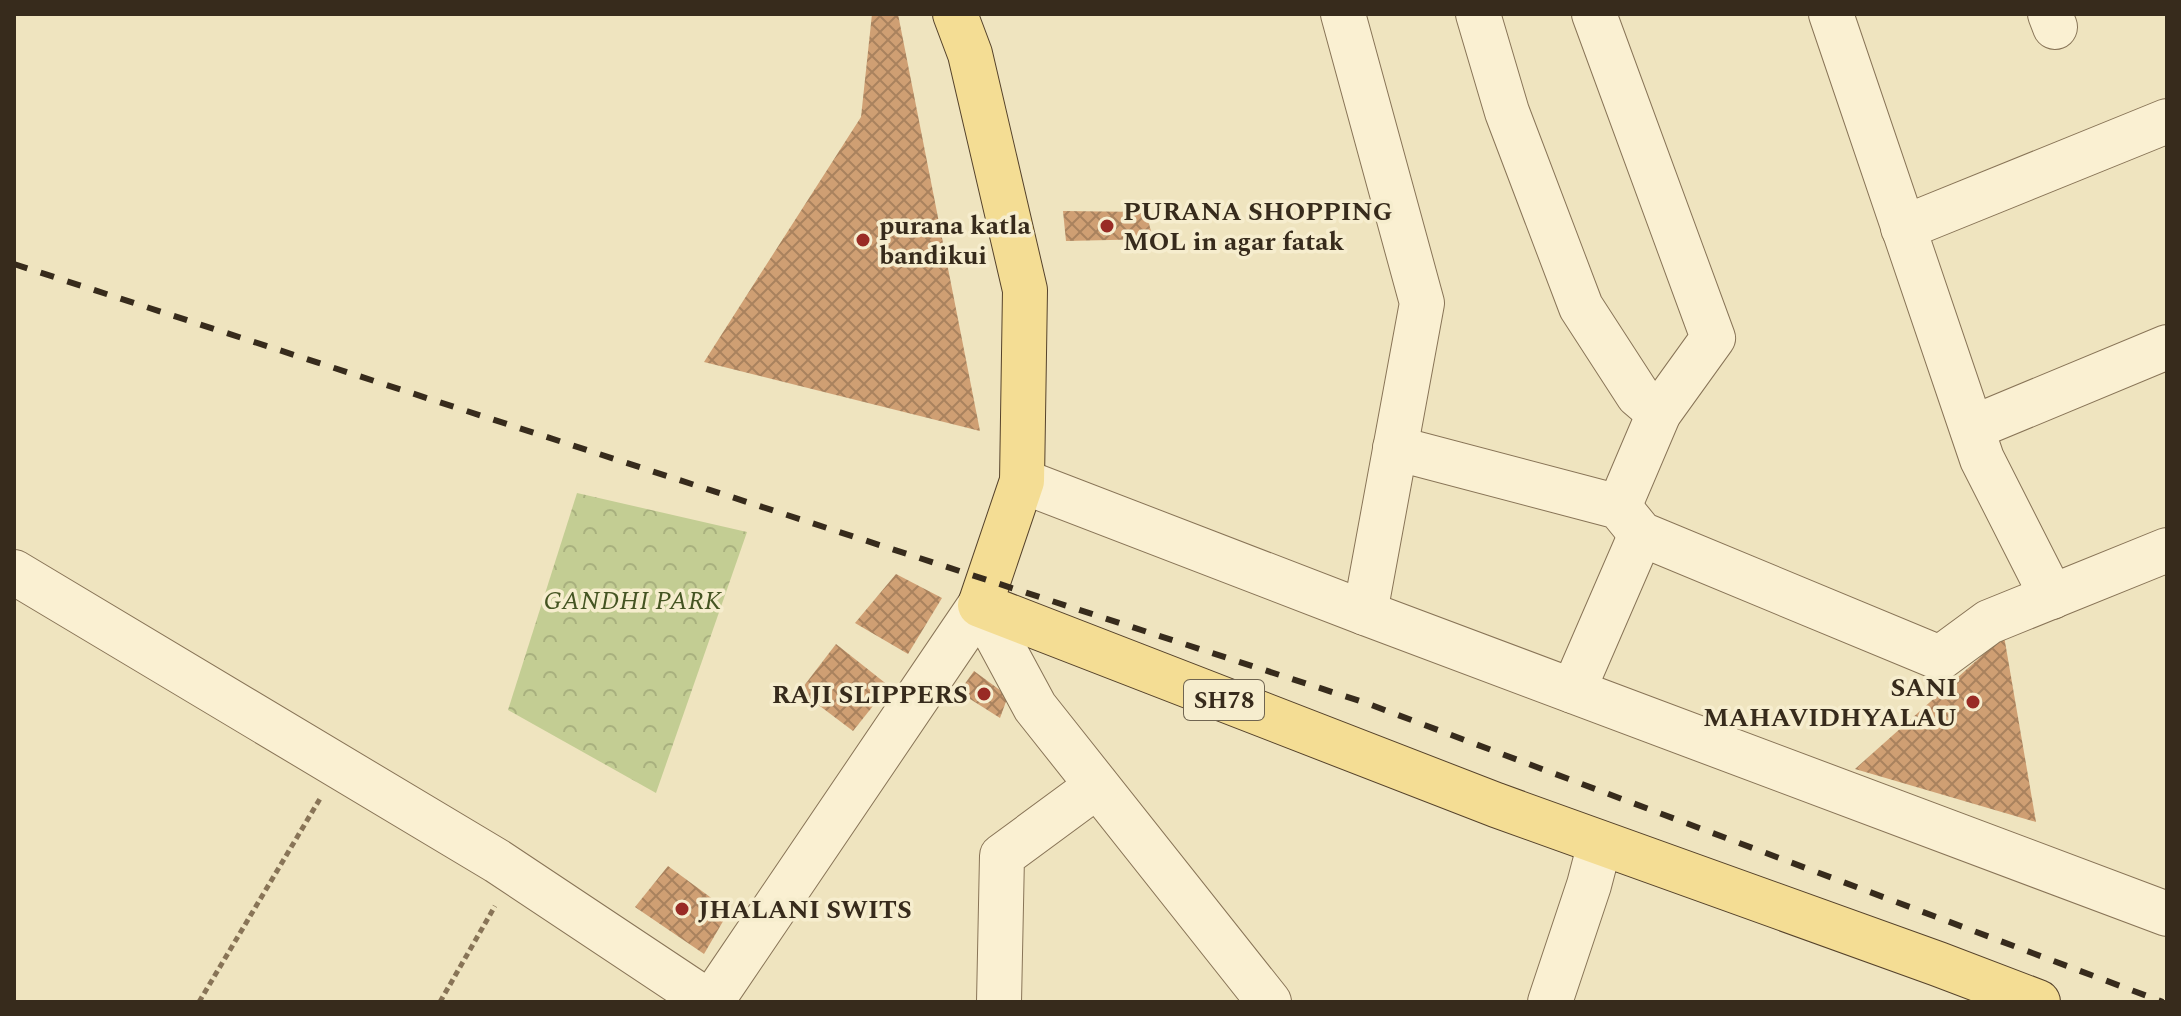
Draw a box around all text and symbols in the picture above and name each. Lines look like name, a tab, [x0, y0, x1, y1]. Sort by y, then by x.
place label: PURANA SHOPPING MOL in agar fatak	[1123, 192, 1392, 262]
place label: purana katla bandikui	[879, 206, 1032, 276]
marker: PURANA SHOPPING MOL in agar fatak	[1098, 217, 1116, 235]
marker: purana katla bandikui	[854, 231, 872, 249]
park label: GANDHI PARK	[544, 581, 722, 621]
place label: SANI MAHAVIDHYALAU	[1703, 668, 1957, 738]
place label: RAJI SLIPPERS	[772, 675, 968, 715]
road number: SH78	[1184, 680, 1264, 720]
marker: RAJI SLIPPERS	[975, 685, 993, 703]
marker: SANI MAHAVIDHYALAU	[1964, 693, 1982, 711]
place label: JHALANI SWITS	[698, 890, 912, 930]
marker: JHALANI SWITS	[673, 900, 691, 918]

